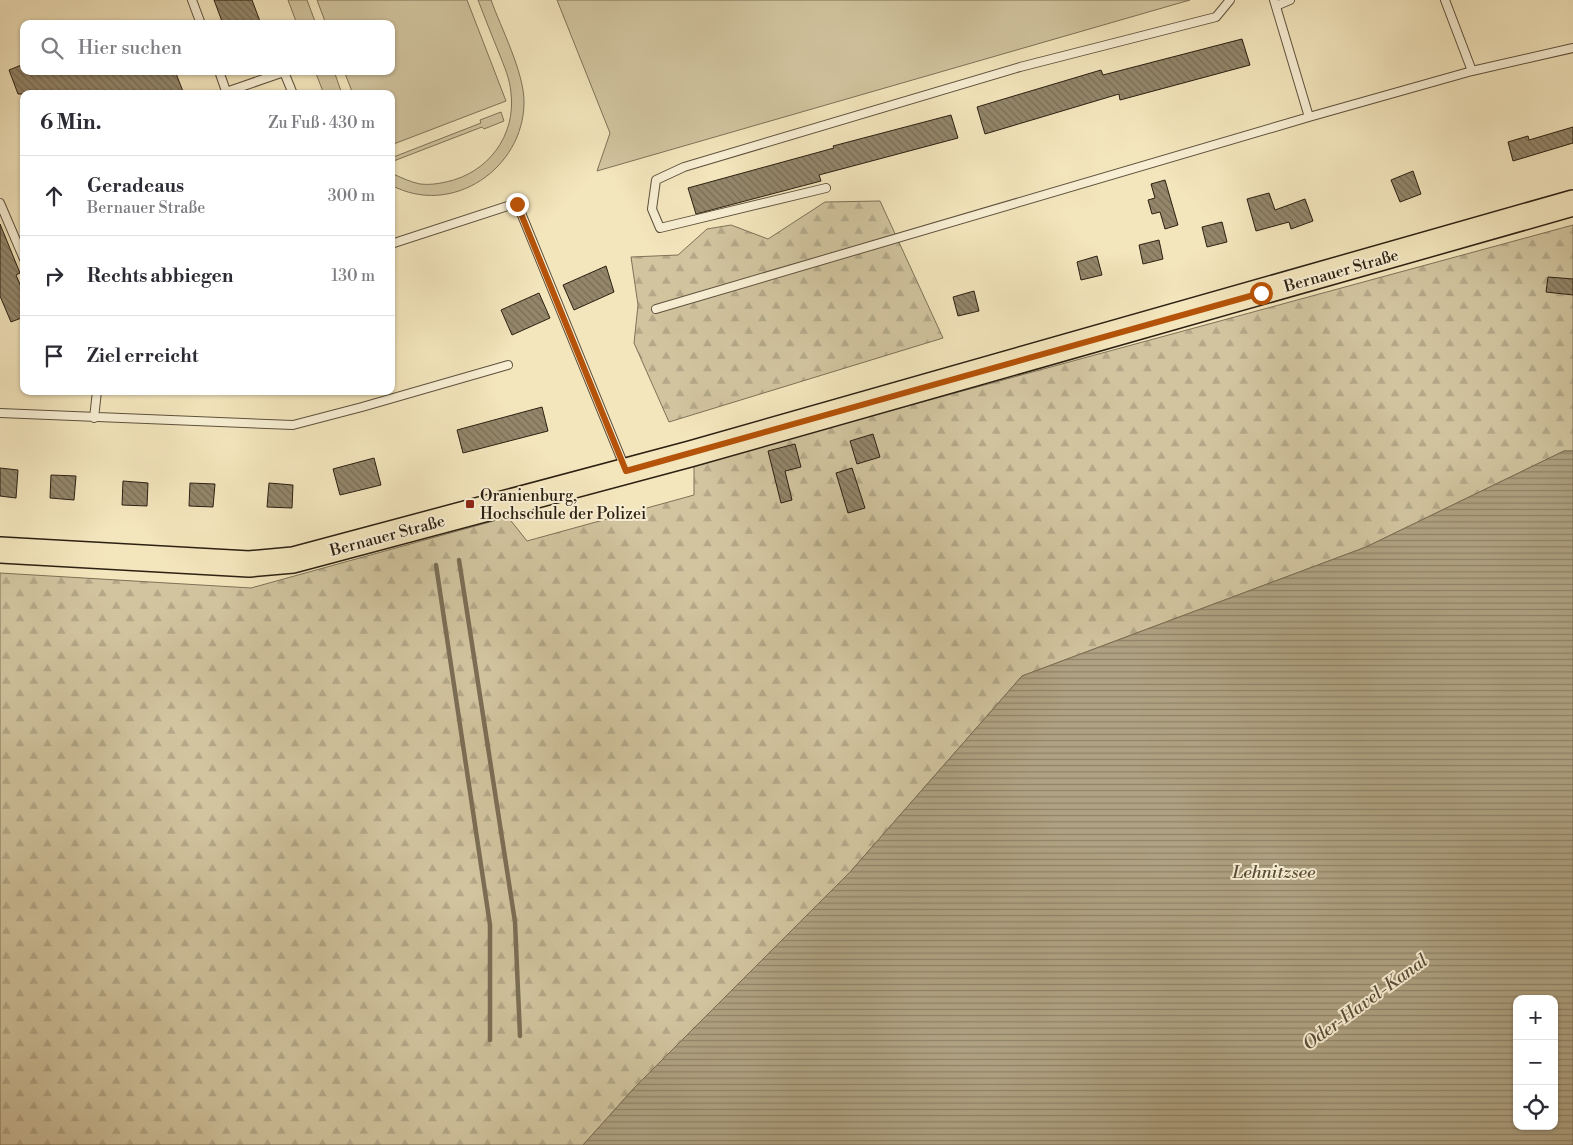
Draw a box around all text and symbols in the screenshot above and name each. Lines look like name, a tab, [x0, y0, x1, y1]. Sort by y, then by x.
search box	[20, 20, 395, 75]
icon: search	[38, 34, 66, 62]
text: Hier suchen	[78, 36, 182, 60]
text: 6 Min.	[40, 110, 101, 136]
text: Zu Fuß · 430 m	[268, 113, 375, 133]
text: Geradeaus	[87, 174, 184, 198]
icon: ahead	[40, 182, 68, 210]
text: 300 m	[328, 186, 375, 206]
route end	[506, 193, 529, 216]
text: Bernauer Straße	[87, 198, 205, 218]
street label: Bernauer Straße	[1281, 245, 1401, 297]
icon: right	[40, 262, 68, 290]
text: Rechts abbiegen	[87, 264, 233, 288]
text: 130 m	[331, 266, 375, 286]
route start	[1250, 282, 1273, 305]
icon: arrive	[40, 342, 68, 370]
text: Ziel erreicht	[87, 344, 198, 368]
place label: Oranienburg, Hochschule der Polizei	[480, 486, 646, 524]
marker: Oranienburg, Hochschule der Polizei	[464, 498, 476, 510]
street label: Bernauer Straße	[327, 511, 447, 561]
water label: Lehnitzsee	[1232, 861, 1316, 884]
water label: Oder-Havel-Kanal	[1298, 949, 1433, 1056]
map controls	[1513, 995, 1558, 1130]
button: +	[1513, 995, 1558, 1040]
button: −	[1513, 1040, 1558, 1085]
button: locate	[1513, 1085, 1558, 1130]

